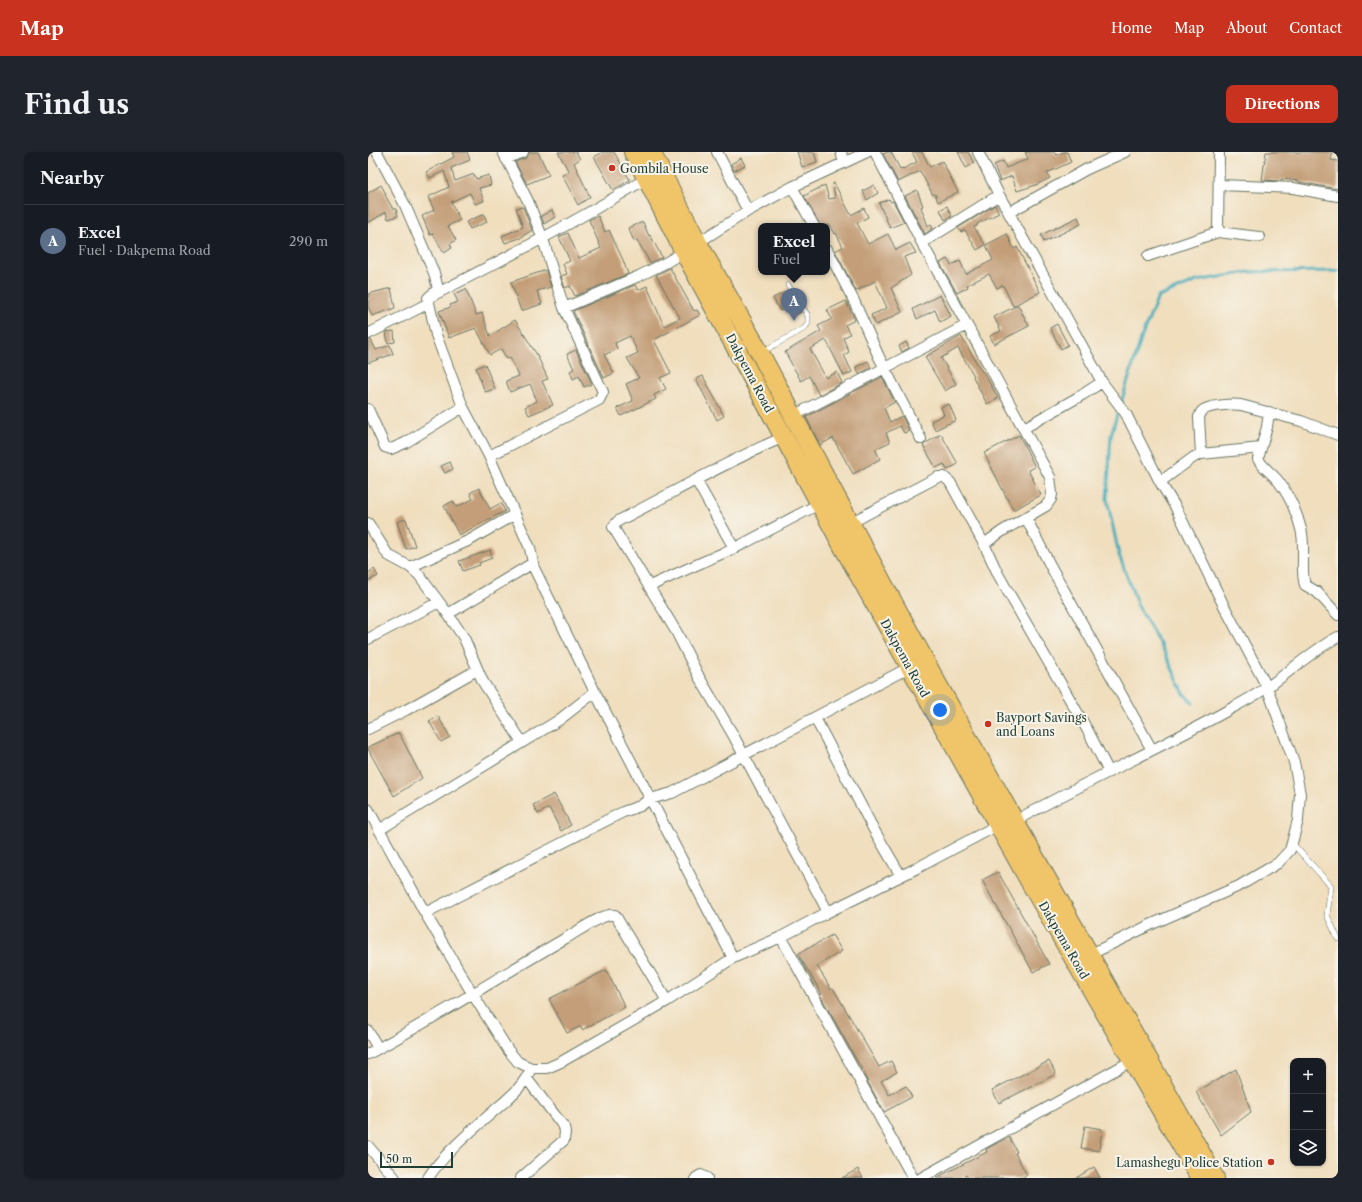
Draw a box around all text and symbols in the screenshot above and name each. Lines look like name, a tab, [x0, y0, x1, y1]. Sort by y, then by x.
text: Map	[20, 17, 64, 40]
text: Home	[1111, 19, 1152, 37]
text: Map	[1174, 19, 1204, 37]
text: About	[1226, 19, 1267, 37]
text: Contact	[1289, 19, 1342, 37]
button: Directions	[1226, 85, 1338, 123]
text: Find us	[24, 87, 129, 121]
place label: Gombila House	[620, 161, 709, 176]
marker: Gombila House	[607, 163, 617, 173]
text: Nearby	[40, 168, 104, 188]
text: Excel	[78, 223, 121, 242]
popup	[758, 223, 830, 275]
text: Excel	[773, 232, 815, 251]
text: A	[48, 233, 58, 249]
text: 290 m	[289, 233, 328, 249]
text: Fuel · Dakpema Road	[78, 242, 211, 258]
text: Fuel	[773, 251, 800, 267]
pin: A	[781, 288, 807, 321]
street label: Dakpema Road	[723, 331, 777, 416]
street label: Dakpema Road	[877, 616, 933, 700]
your location	[930, 700, 950, 720]
place label: Bayport Savings and Loans	[996, 710, 1087, 739]
marker: Bayport Savings and Loans	[983, 719, 993, 729]
street label: Dakpema Road	[1036, 898, 1093, 982]
map controls	[1290, 1058, 1326, 1166]
button: +	[1290, 1058, 1326, 1094]
button: −	[1290, 1094, 1326, 1130]
button: layers	[1290, 1130, 1326, 1166]
scale bar	[380, 1150, 453, 1169]
text: 50 m	[386, 1152, 412, 1166]
place label: Lamashegu Police Station	[1116, 1155, 1263, 1170]
marker: Lamashegu Police Station	[1266, 1157, 1276, 1167]

